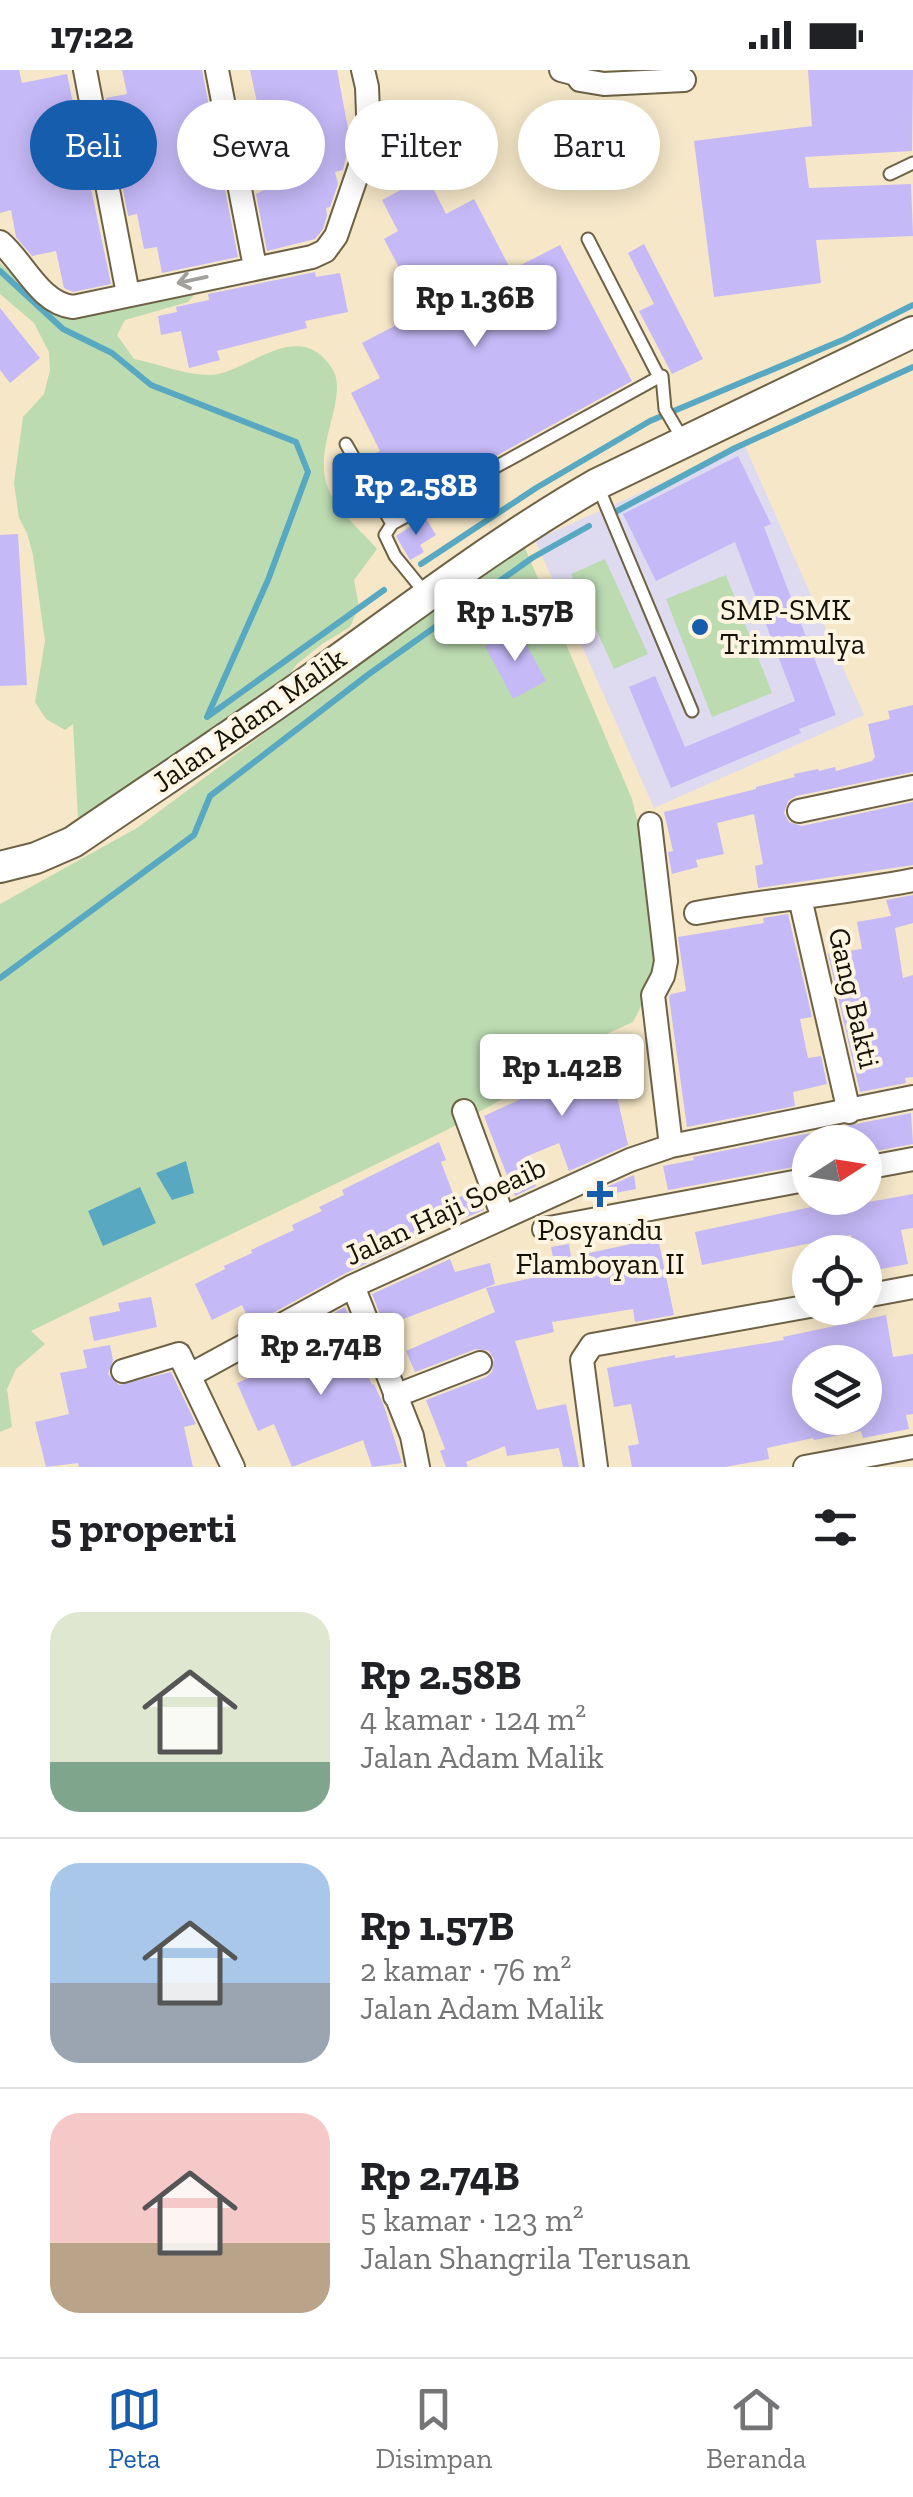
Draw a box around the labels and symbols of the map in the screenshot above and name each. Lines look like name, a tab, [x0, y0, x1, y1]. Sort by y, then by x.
pin: Rp 1.36B	[372, 265, 578, 350]
one-way arrow	[176, 272, 208, 291]
pin: Rp 2.58B	[313, 453, 519, 538]
pin: Rp 1.57B	[412, 579, 618, 664]
place label: SMP-SMK Trimmulya	[720, 592, 865, 662]
marker: SMP-SMK Trimmulya	[689, 616, 711, 638]
street label: Jalan Adam Malik	[145, 640, 353, 800]
street label: Gang Bakti	[820, 924, 888, 1072]
pin: Rp 1.42B	[459, 1034, 665, 1119]
north arrow	[792, 1125, 882, 1215]
street label: Jalan Haji Soeaib	[339, 1149, 551, 1273]
marker: Posyandu Flamboyan II	[587, 1181, 613, 1207]
place label: Posyandu Flamboyan II	[515, 1212, 685, 1282]
pin: Rp 2.74B	[218, 1313, 424, 1398]

